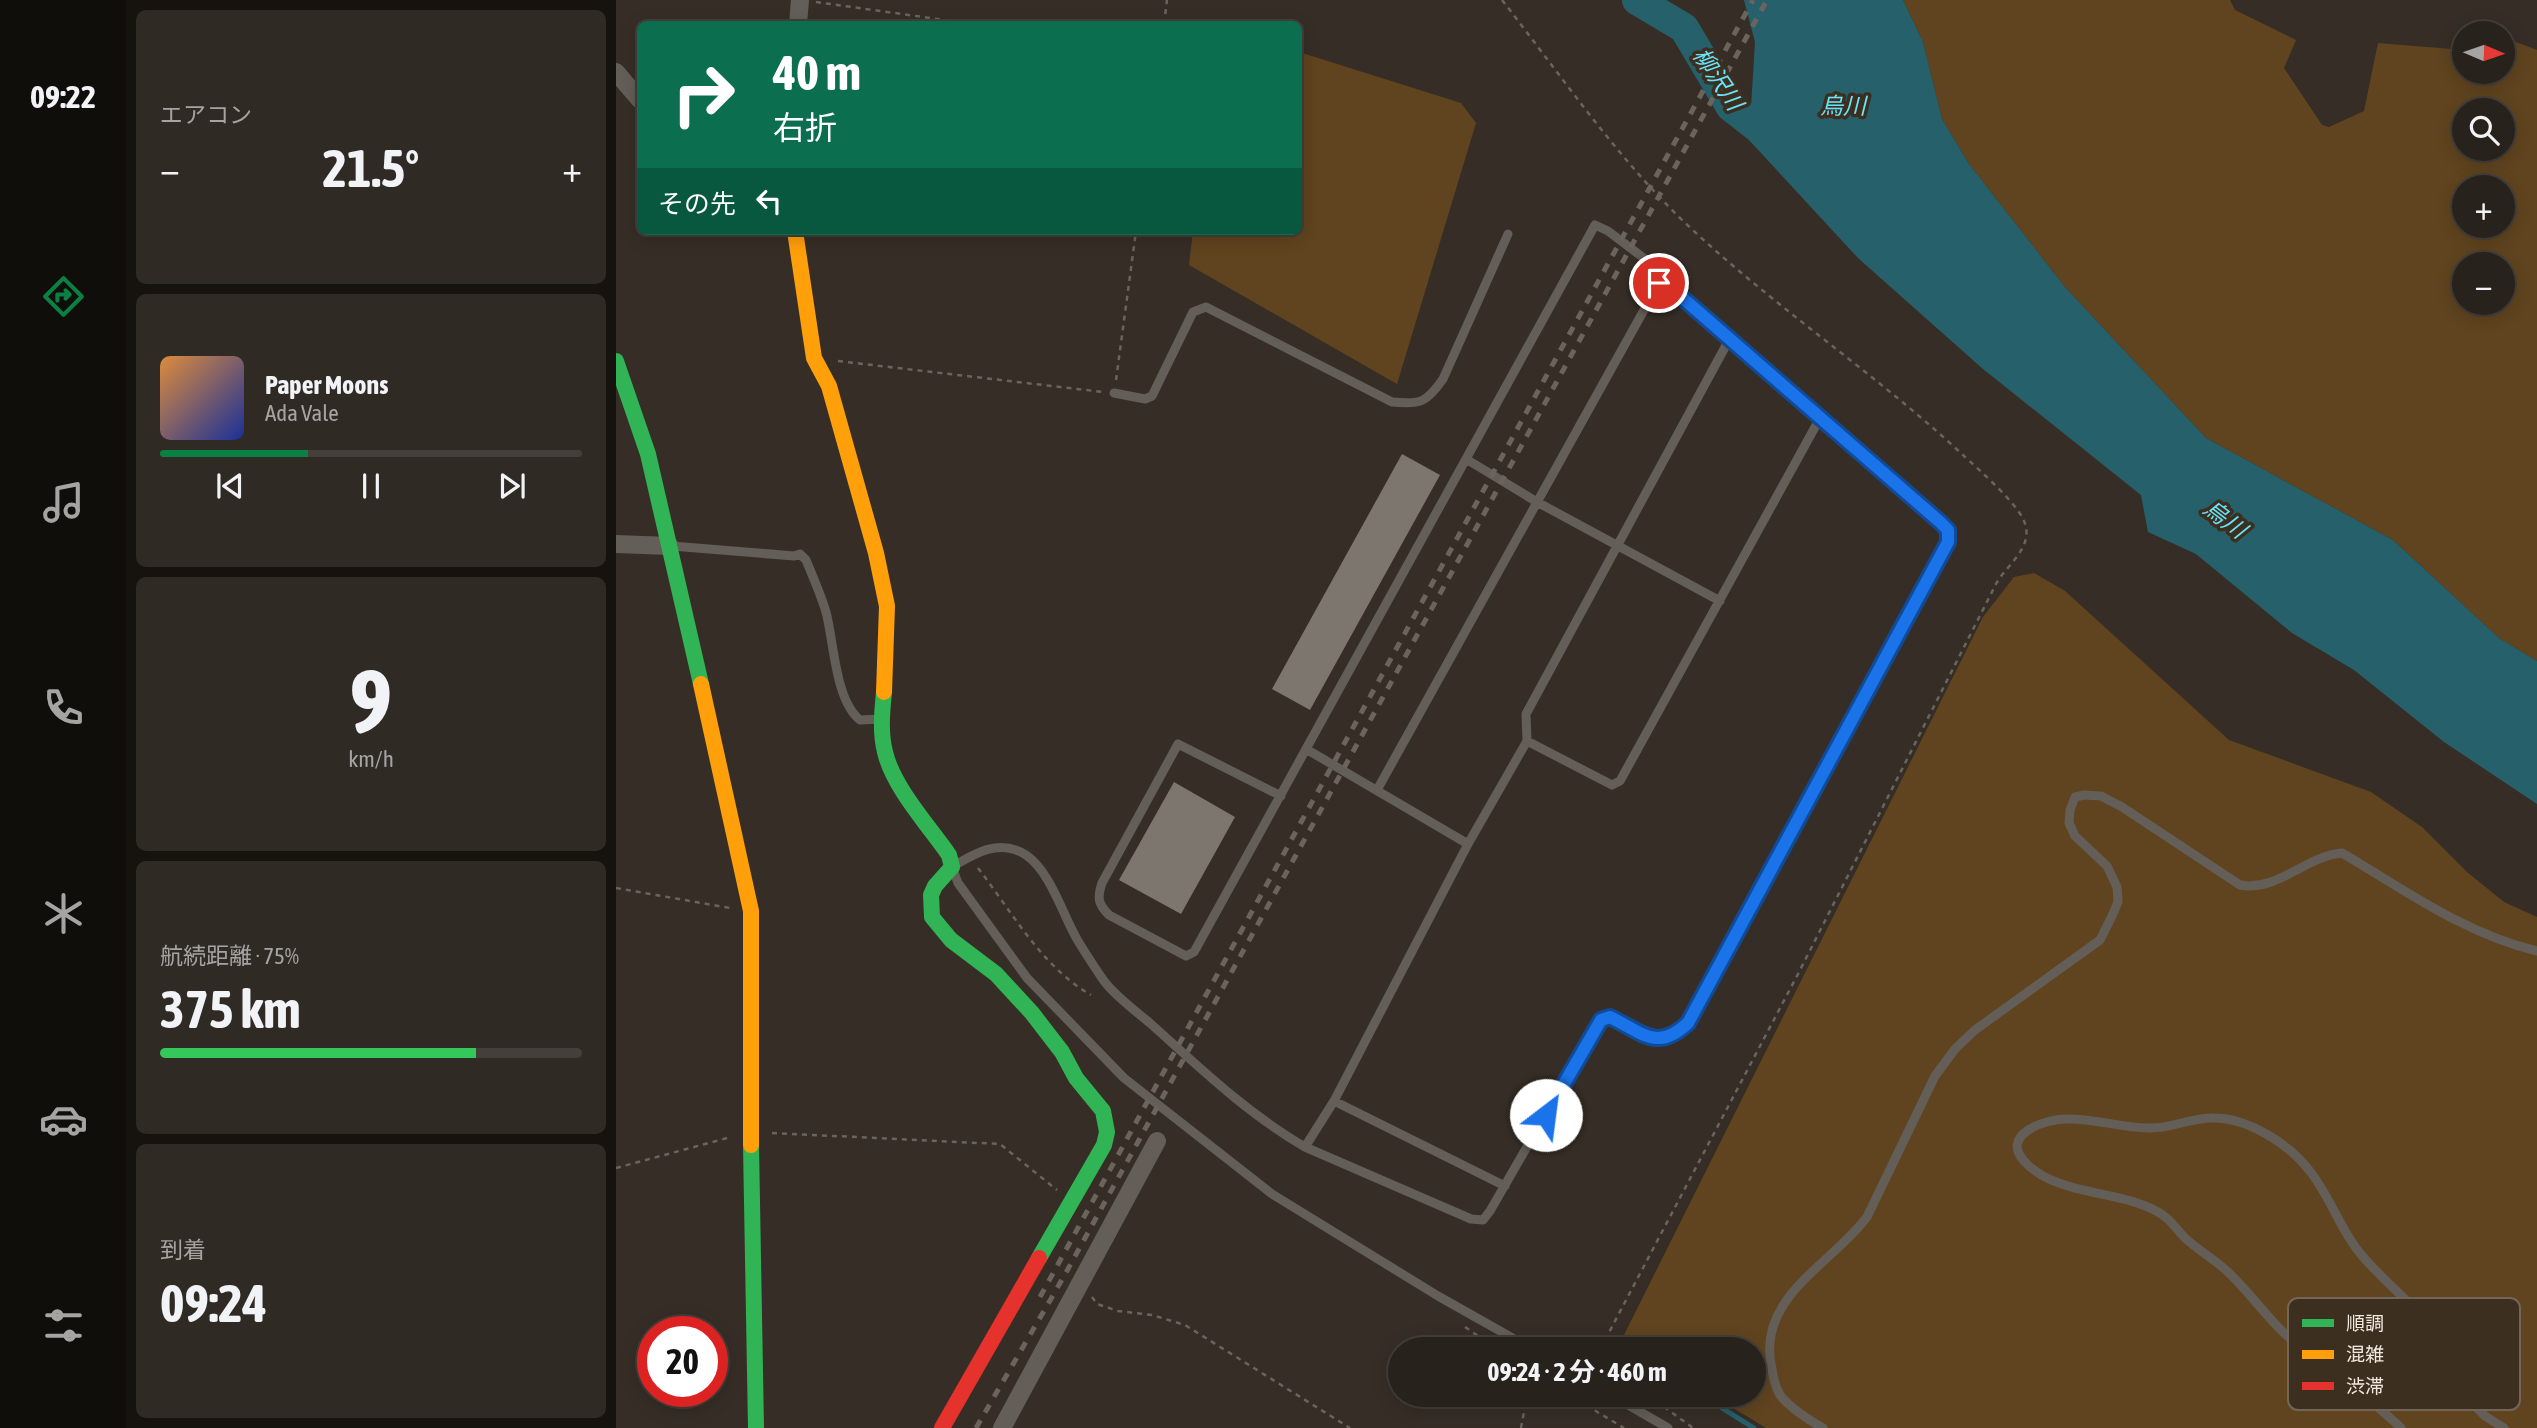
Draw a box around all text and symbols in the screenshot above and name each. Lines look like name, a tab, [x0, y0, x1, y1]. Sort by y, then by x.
north arrow	[2452, 21, 2515, 84]
map controls	[2452, 21, 2515, 315]
water label: 柳沢川	[1688, 43, 1750, 117]
text: 40 m	[773, 44, 861, 100]
icon: right	[658, 49, 749, 140]
text: 09:22	[30, 78, 96, 115]
water label: 烏川	[1820, 93, 1869, 119]
button: search	[2452, 98, 2515, 161]
text: エアコン	[160, 102, 252, 128]
text: 右折	[773, 109, 837, 146]
text: 21.5°	[323, 138, 419, 198]
text: −	[160, 147, 180, 190]
text: +	[562, 147, 582, 190]
button: +	[2452, 175, 2515, 238]
icon: left	[750, 182, 788, 220]
text: その先	[658, 189, 736, 219]
button: −	[2452, 252, 2515, 315]
pin	[1629, 253, 1689, 313]
icon: arrive	[1640, 264, 1678, 302]
icon: directions	[39, 272, 88, 321]
text: Paper Moons	[265, 370, 388, 400]
text: Ada Vale	[265, 400, 339, 426]
icon: previous	[211, 467, 249, 505]
icon: pause	[352, 467, 390, 505]
icon: next	[493, 467, 531, 505]
icon: music	[39, 478, 88, 527]
water label: 烏川	[2199, 495, 2254, 545]
text: 9	[350, 648, 392, 752]
icon: phone	[39, 683, 88, 732]
text: km/h	[348, 746, 394, 772]
icon: climate	[39, 889, 88, 938]
text: 航続距離 · 75%	[160, 943, 299, 969]
text: 375 km	[160, 979, 301, 1039]
position arrow	[1509, 1078, 1583, 1152]
icon: car	[39, 1095, 88, 1144]
text: 到着	[160, 1237, 206, 1263]
text: 09:24	[160, 1273, 267, 1333]
legend	[2288, 1298, 2520, 1410]
icon: filters	[39, 1301, 88, 1350]
text: 順調	[2346, 1312, 2384, 1334]
speed limit sign: 20	[637, 1316, 728, 1407]
text: 混雑	[2346, 1343, 2384, 1365]
text: 09:24 · 2 分 · 460 m	[1487, 1357, 1667, 1387]
text: 渋滞	[2346, 1375, 2384, 1397]

